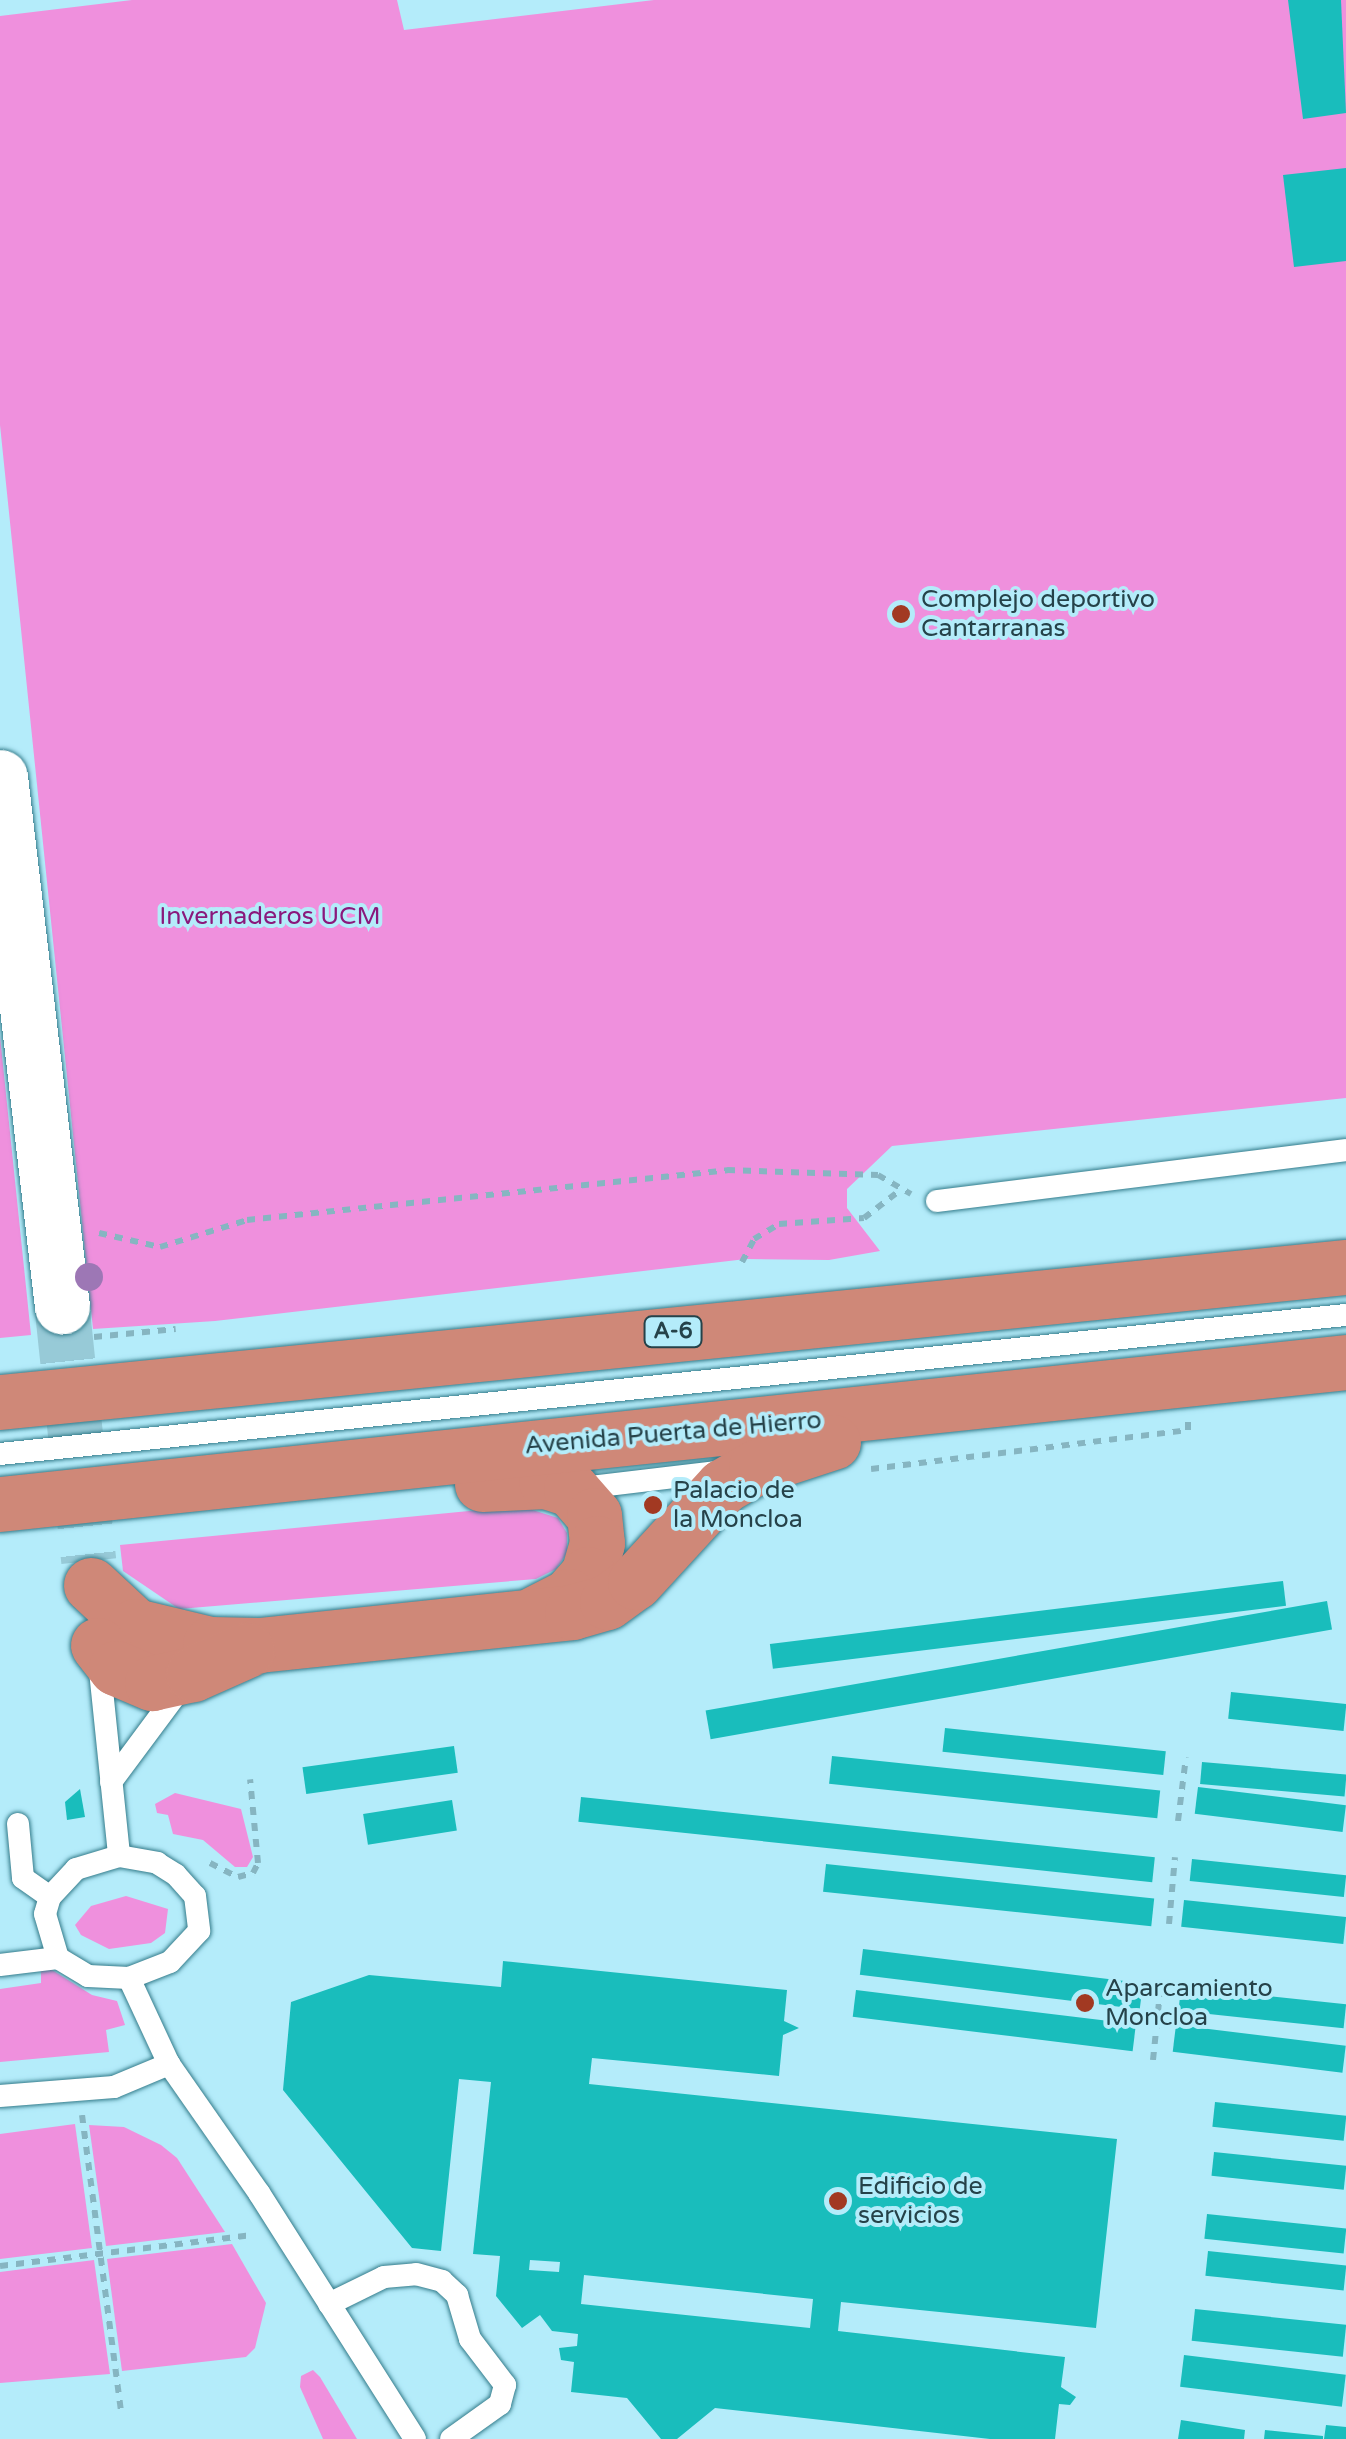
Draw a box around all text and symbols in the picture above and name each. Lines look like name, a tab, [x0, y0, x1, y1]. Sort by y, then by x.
place label: Complejo deportivo Cantarranas	[921, 585, 1155, 644]
marker: Complejo deportivo Cantarranas	[890, 603, 912, 625]
park label: Invernaderos UCM	[159, 901, 381, 931]
road number: A-6	[643, 1315, 703, 1349]
street label: Avenida Puerta de Hierro	[523, 1405, 823, 1461]
place label: Palacio de la Moncloa	[673, 1476, 803, 1535]
marker: Palacio de la Moncloa	[642, 1494, 664, 1516]
place label: Aparcamiento Moncloa	[1105, 1974, 1273, 2033]
marker: Aparcamiento Moncloa	[1074, 1992, 1096, 2014]
place label: Edificio de servicios	[858, 2172, 983, 2231]
marker: Edificio de servicios	[827, 2190, 849, 2212]

